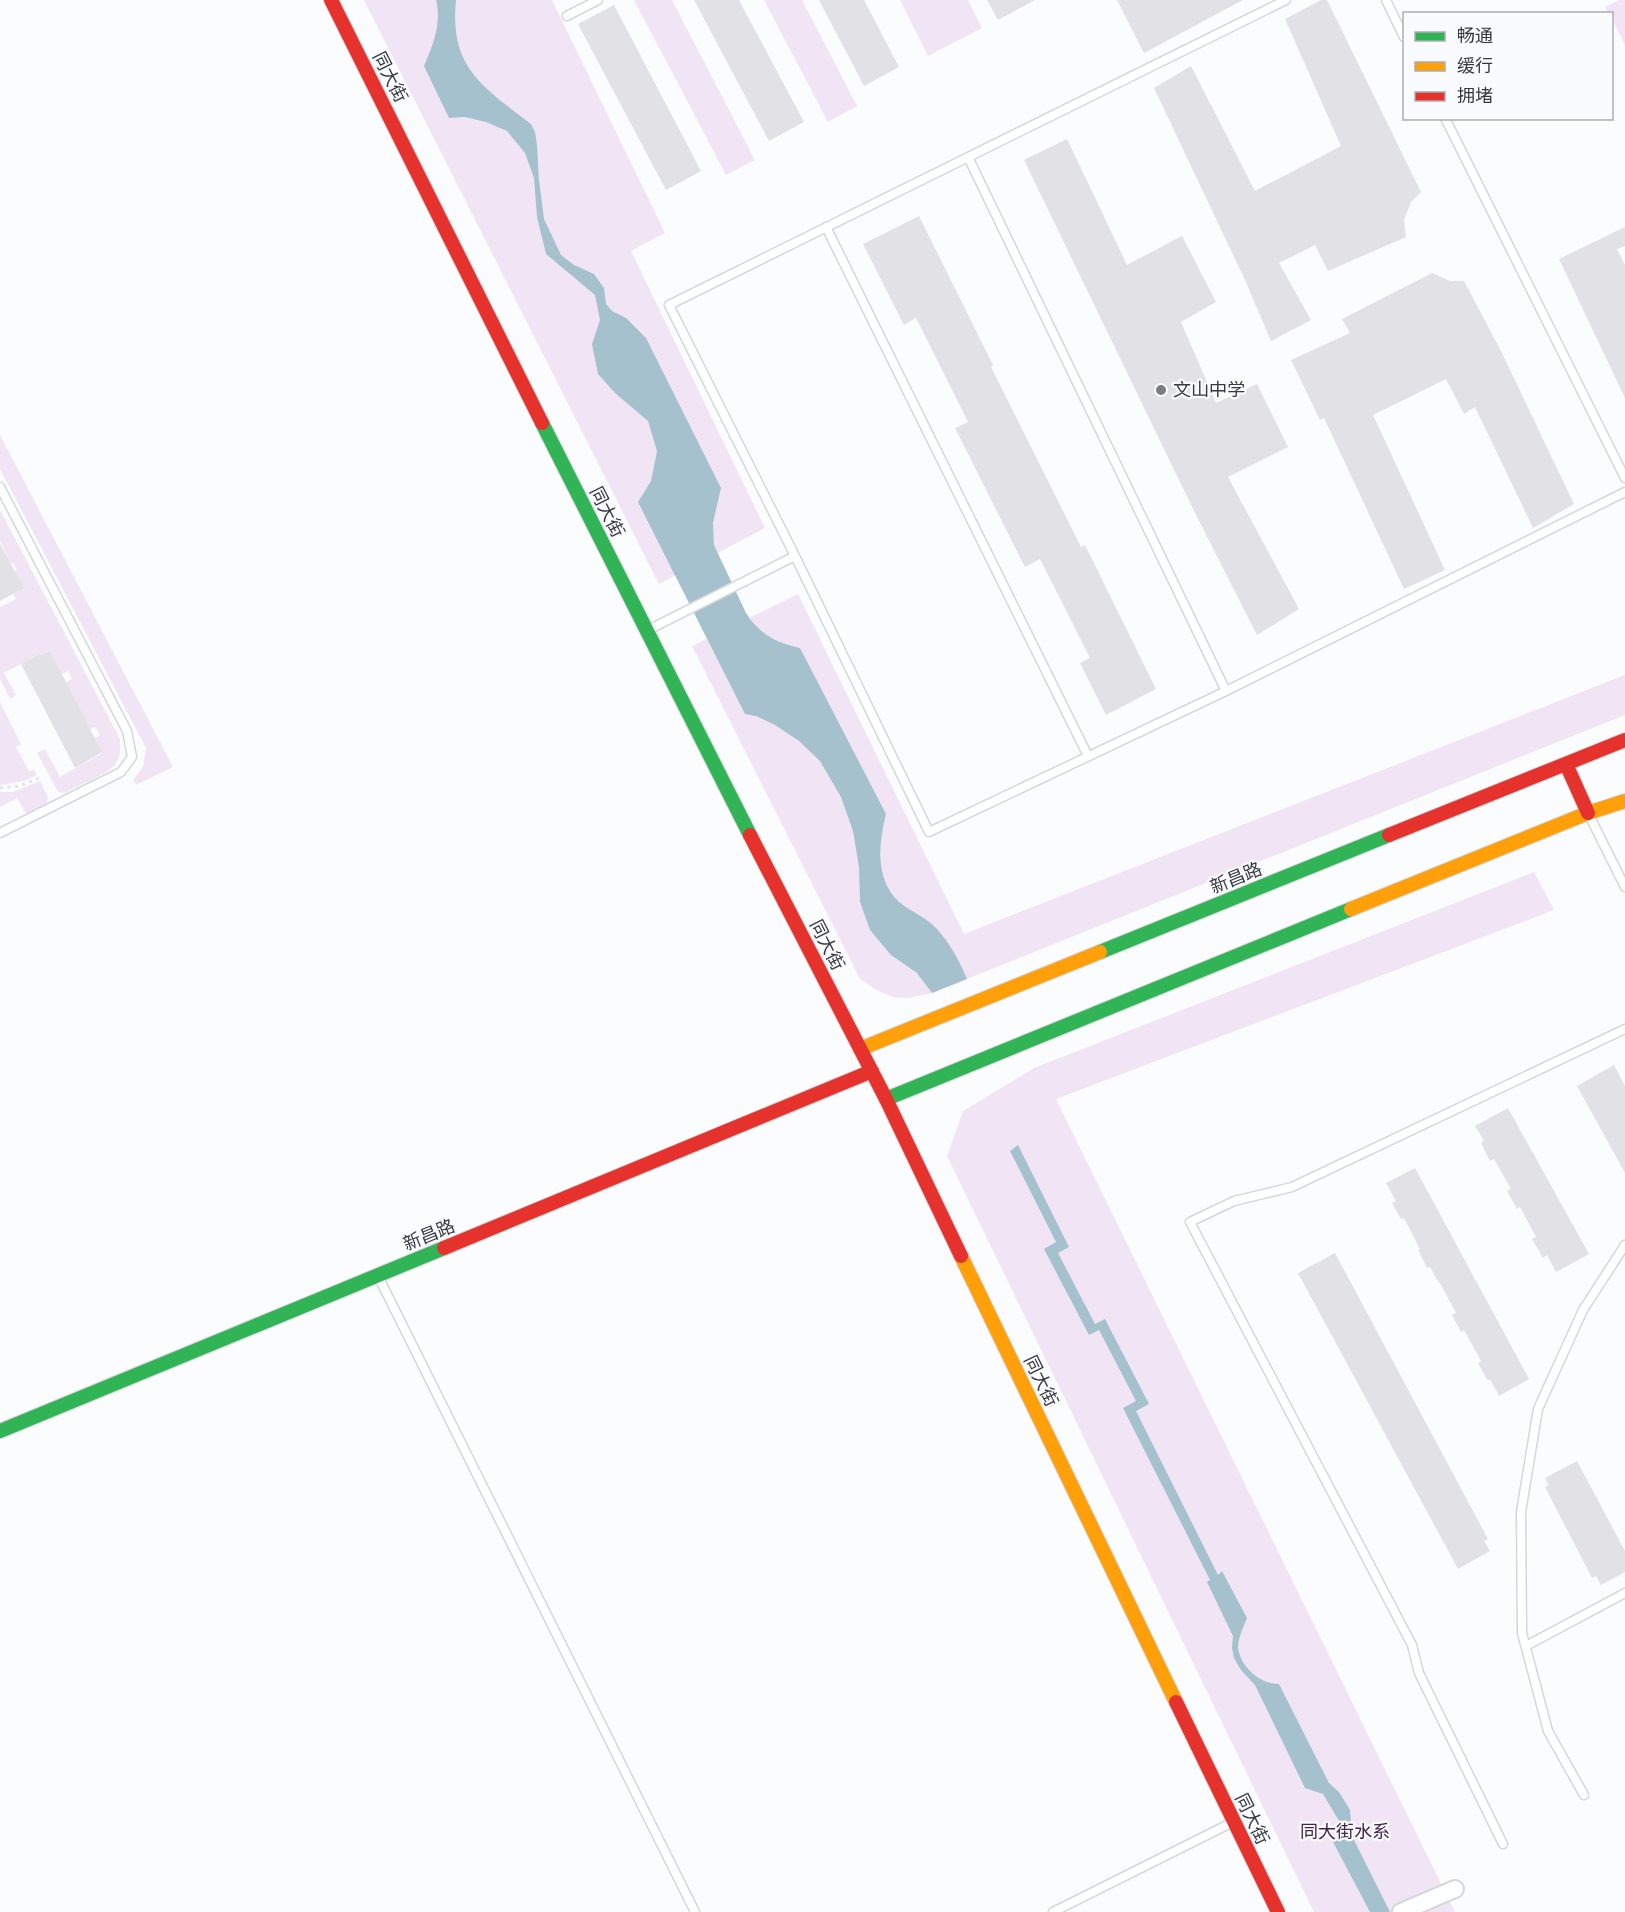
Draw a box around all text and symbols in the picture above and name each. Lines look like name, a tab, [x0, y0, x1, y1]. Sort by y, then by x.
legend	[1403, 12, 1613, 120]
text: 畅通	[1457, 26, 1493, 46]
street label: 同大街	[369, 48, 411, 106]
text: 缓行	[1457, 56, 1493, 76]
text: 拥堵	[1457, 86, 1493, 106]
place label: 文山中学	[1173, 380, 1245, 400]
marker: 文山中学	[1154, 383, 1168, 397]
street label: 同大街	[586, 483, 628, 541]
street label: 新昌路	[1207, 859, 1265, 897]
street label: 同大街	[806, 916, 848, 974]
street label: 新昌路	[400, 1216, 458, 1254]
street label: 同大街	[1020, 1352, 1062, 1410]
street label: 同大街	[1231, 1790, 1273, 1848]
park label: 同大街水系	[1300, 1822, 1390, 1842]

